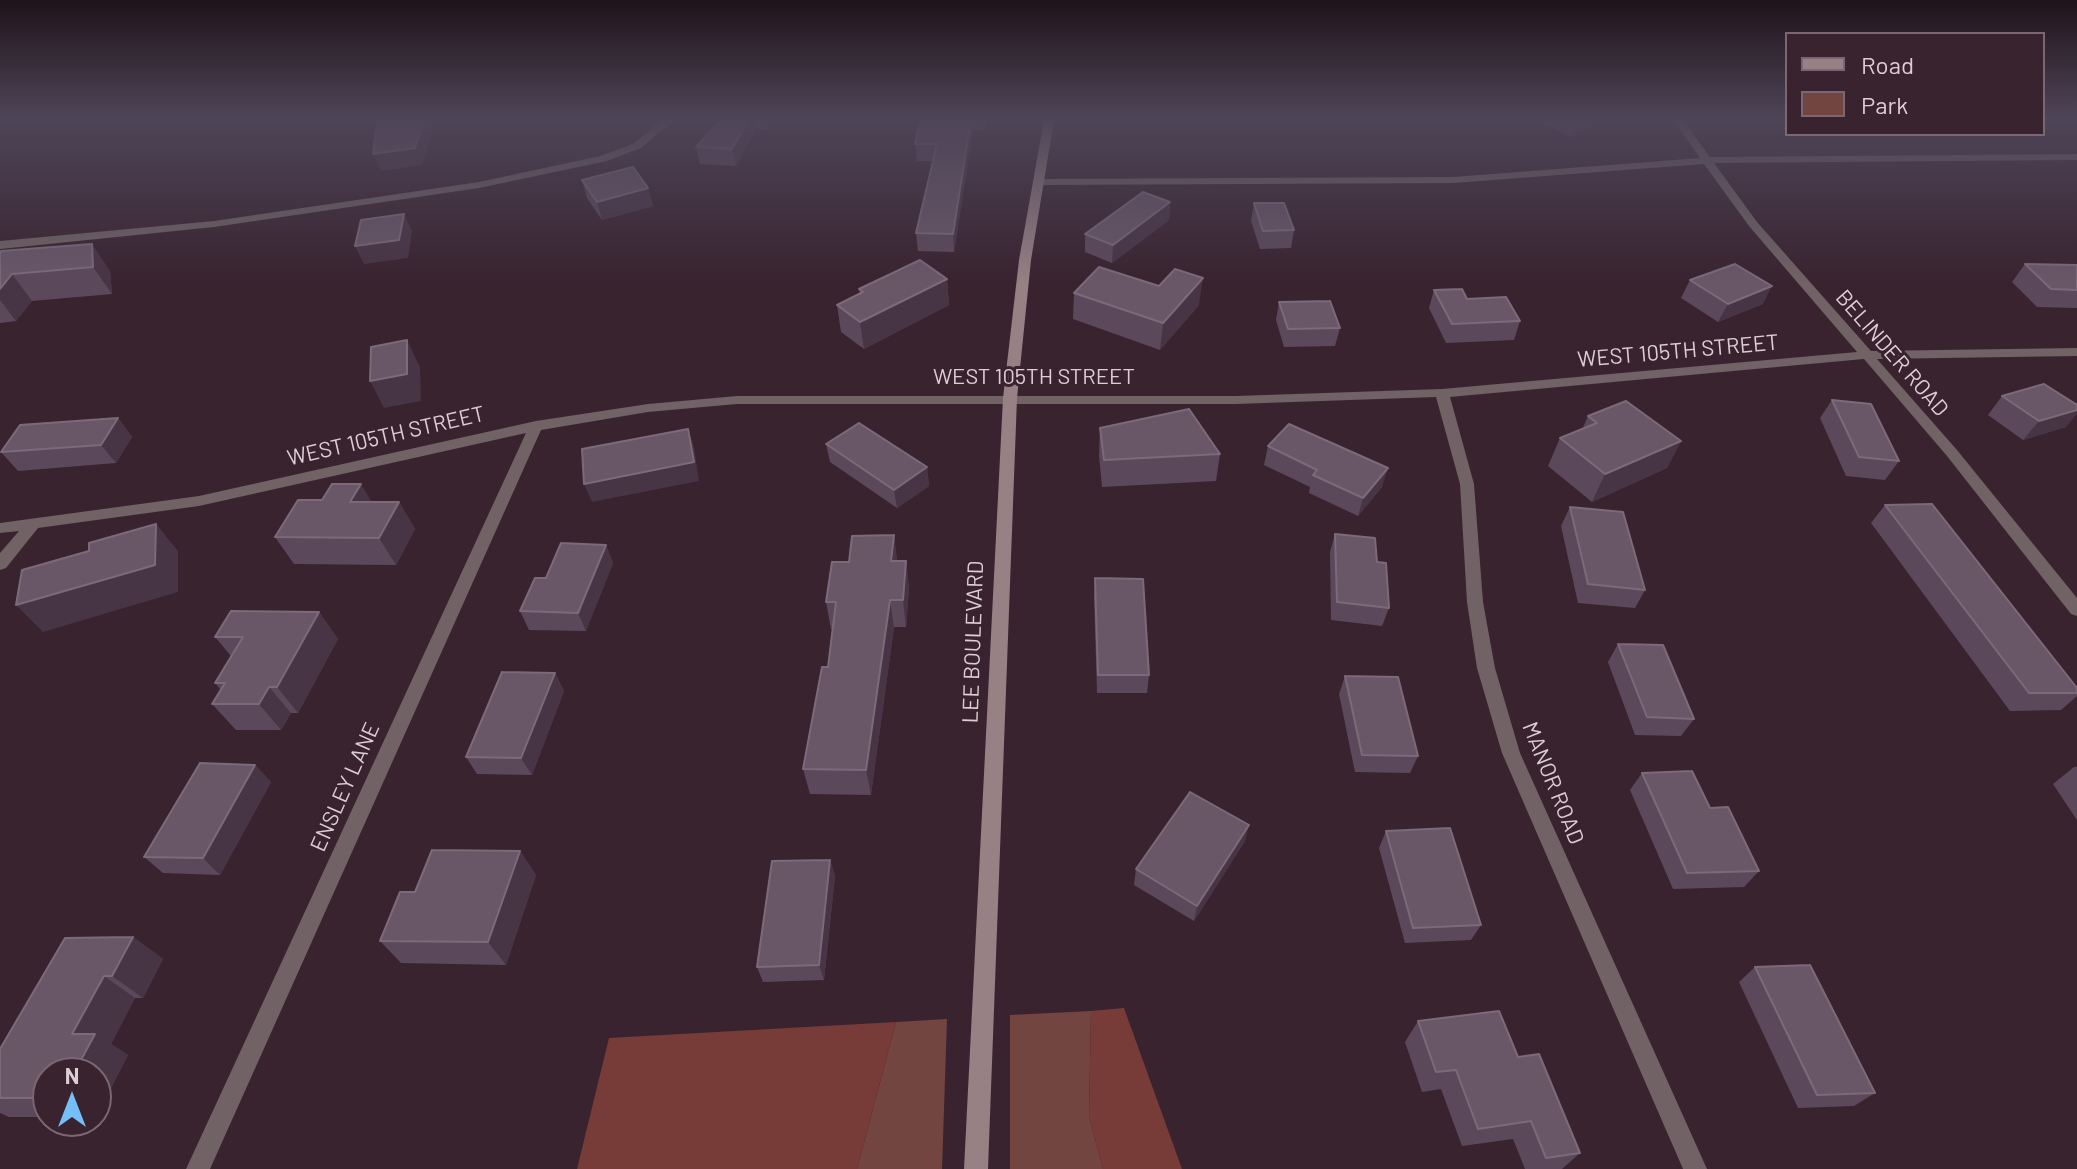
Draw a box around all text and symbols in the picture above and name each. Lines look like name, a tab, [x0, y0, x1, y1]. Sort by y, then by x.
legend	[1785, 32, 2045, 136]
text: Road	[1861, 50, 1914, 79]
text: Park	[1861, 90, 1908, 119]
street label: BELINDER ROAD	[1830, 284, 1954, 422]
street label: WEST 105TH STREET	[1576, 329, 1780, 373]
street label: WEST 105TH STREET	[933, 364, 1135, 390]
street label: WEST 105TH STREET	[285, 400, 487, 472]
street label: LEE BOULEVARD	[957, 560, 989, 724]
street label: ENSLEY LANE	[305, 718, 385, 856]
street label: MANOR ROAD	[1516, 718, 1590, 848]
north arrow	[32, 1057, 112, 1137]
text: N	[65, 1062, 79, 1088]

